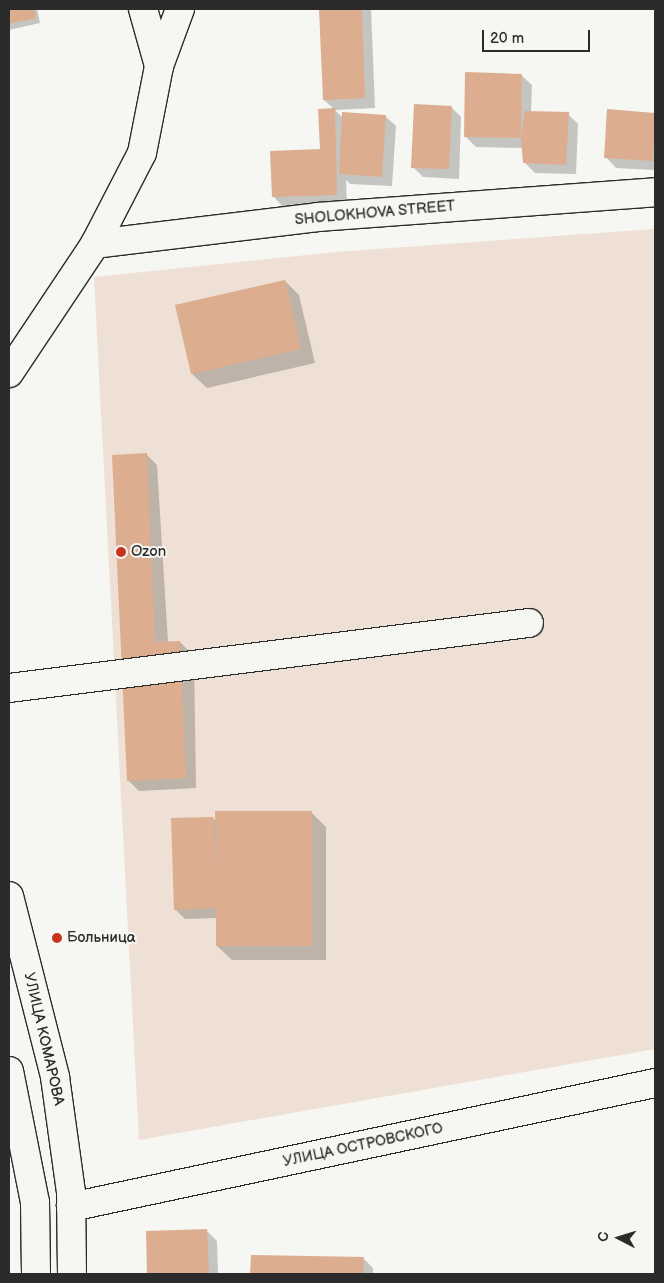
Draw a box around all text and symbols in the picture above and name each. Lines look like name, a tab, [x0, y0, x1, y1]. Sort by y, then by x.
scale bar	[484, 20, 592, 52]
text: 20 m	[490, 29, 524, 48]
street label: SHOLOKHOVA STREET	[294, 197, 456, 229]
place label: Ozon	[131, 543, 166, 561]
marker: Ozon	[115, 546, 127, 558]
place label: Больница	[67, 929, 136, 947]
marker: Больница	[51, 932, 63, 944]
street label: УЛИЦА КОМАРОВА	[20, 971, 68, 1107]
street label: УЛИЦА ОСТРОВСКОГО	[281, 1119, 445, 1171]
north arrow	[594, 1213, 644, 1263]
text: С	[595, 1231, 612, 1242]

